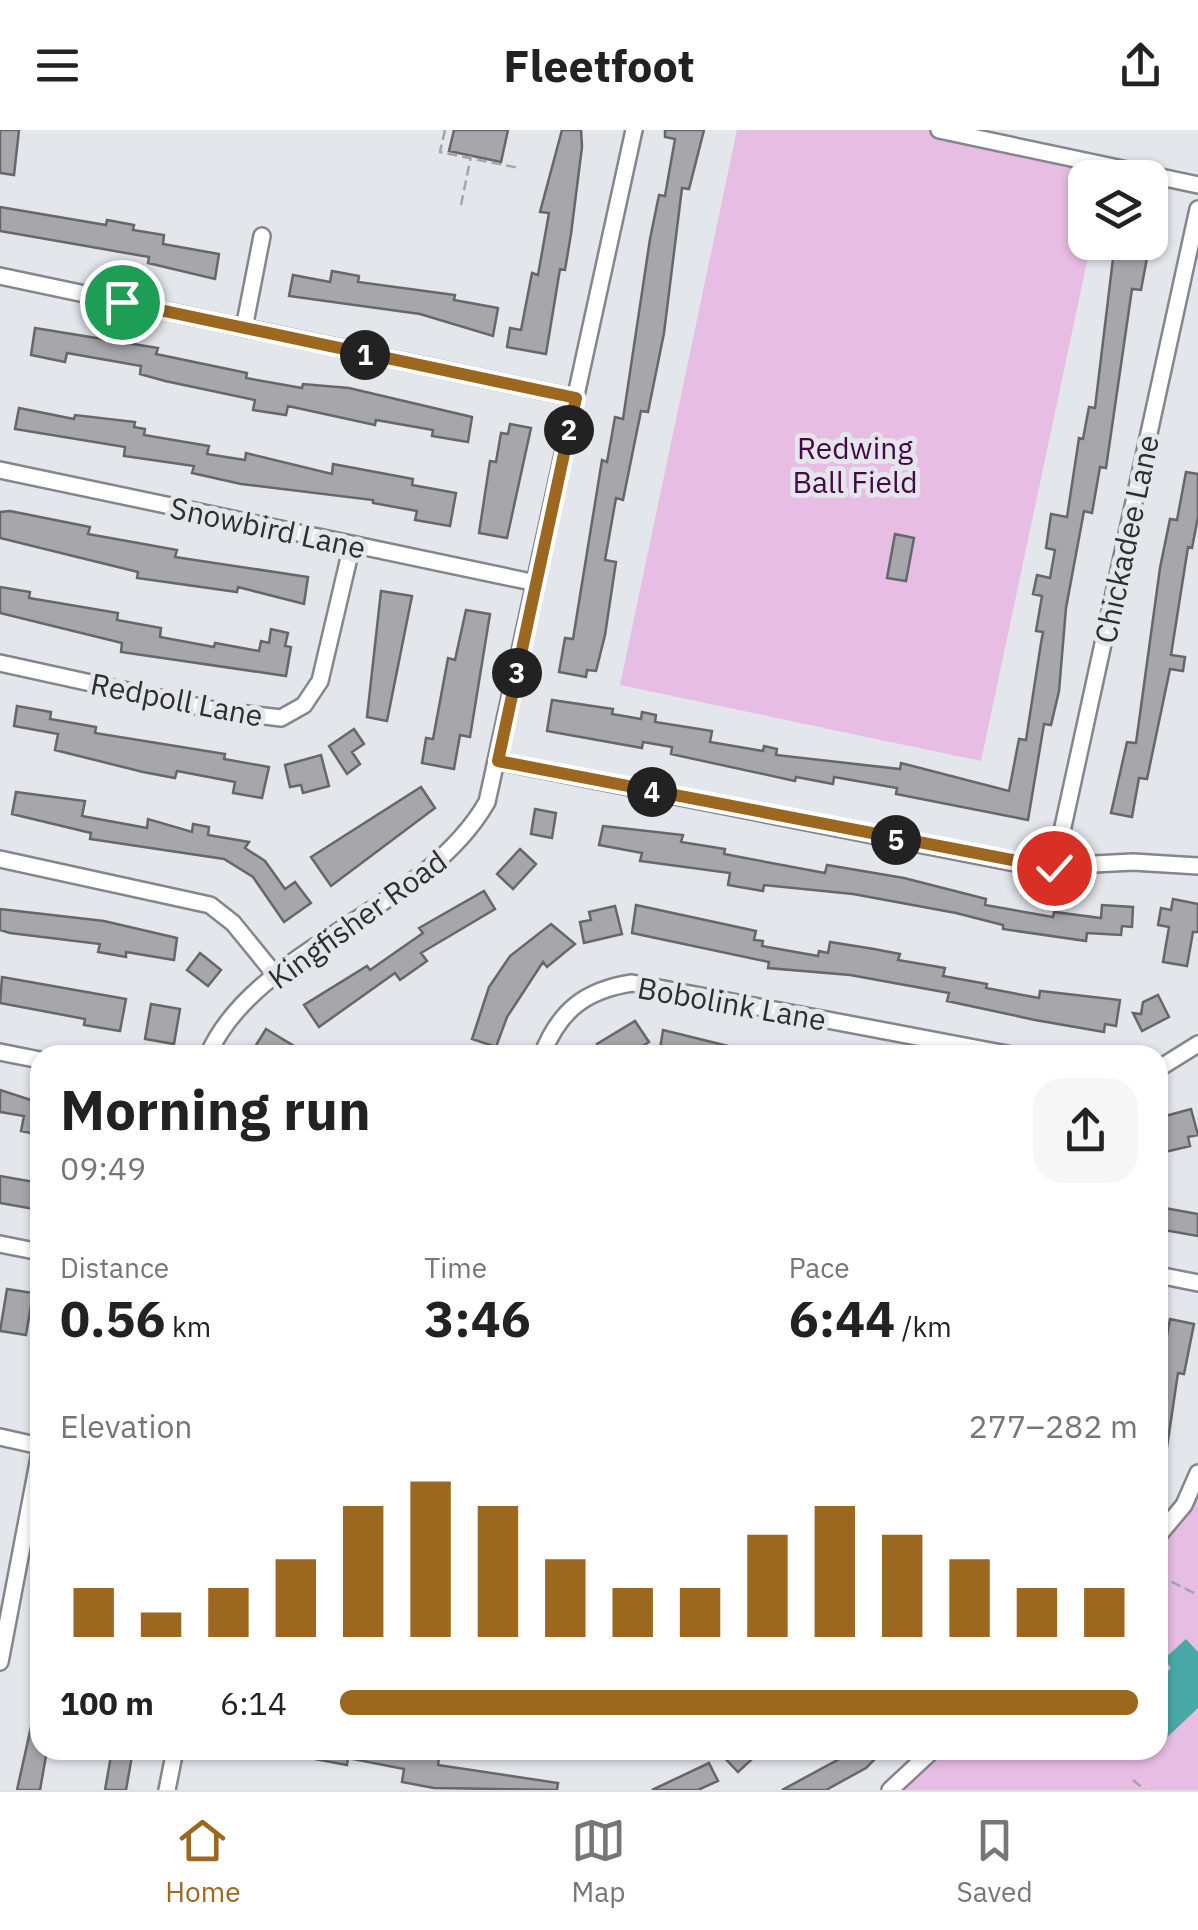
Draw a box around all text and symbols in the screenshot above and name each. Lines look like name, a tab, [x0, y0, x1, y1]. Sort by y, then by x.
text: Fleetfoot	[503, 36, 695, 94]
icon: menu	[30, 38, 85, 93]
icon: share	[1113, 38, 1168, 93]
map controls	[1068, 160, 1168, 260]
button: layers	[1068, 160, 1168, 260]
pin	[80, 260, 165, 345]
icon: arrive	[95, 275, 150, 330]
pin: 1	[340, 330, 390, 380]
text: 1	[357, 336, 373, 373]
pin: 2	[544, 405, 594, 455]
text: 2	[561, 411, 577, 448]
park label: Redwing Ball Field	[792, 428, 918, 501]
street label: Chickadee Lane	[1085, 431, 1167, 647]
street label: Snowbird Lane	[167, 487, 369, 567]
pin: 3	[492, 648, 542, 698]
text: 3	[509, 654, 525, 691]
street label: Redpoll Lane	[88, 663, 266, 735]
pin: 4	[627, 767, 677, 817]
text: 4	[644, 773, 660, 810]
pin: 5	[871, 815, 921, 865]
text: 5	[888, 821, 904, 858]
pin	[1012, 826, 1097, 911]
street label: Kingfisher Road	[260, 841, 454, 997]
icon: check	[1027, 841, 1082, 896]
street label: Bobolink Lane	[635, 967, 829, 1039]
text: Morning run	[60, 1074, 371, 1145]
button: share	[1033, 1078, 1138, 1183]
text: 09:49	[60, 1147, 146, 1189]
text: Distance	[60, 1249, 169, 1286]
text: Time	[424, 1249, 487, 1286]
text: Pace	[789, 1249, 850, 1286]
text: 0.56	[60, 1286, 166, 1351]
text: 3:46	[424, 1286, 531, 1351]
text: 6:44	[789, 1286, 895, 1351]
text: km	[166, 1308, 211, 1345]
text: /km	[895, 1308, 952, 1345]
text: Elevation	[60, 1405, 193, 1447]
text: 277–282 m	[968, 1405, 1138, 1447]
text: 100 m	[60, 1682, 154, 1724]
text: 6:14	[220, 1682, 287, 1724]
tab: Home	[165, 1813, 241, 1910]
tab: Map	[571, 1813, 626, 1910]
tab: Saved	[957, 1813, 1033, 1910]

